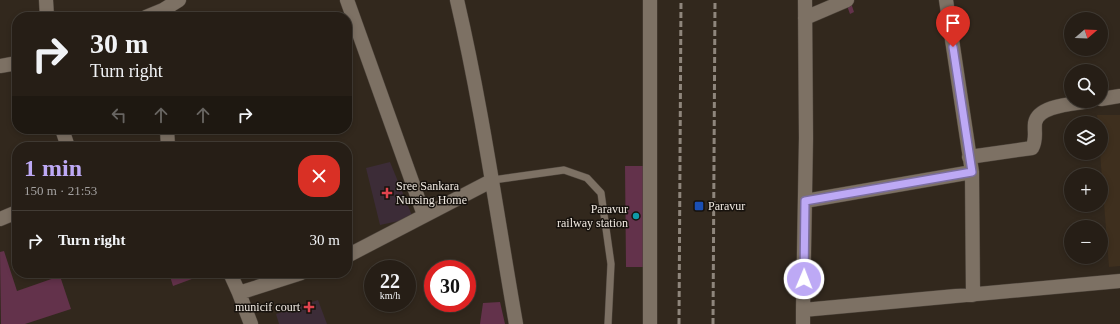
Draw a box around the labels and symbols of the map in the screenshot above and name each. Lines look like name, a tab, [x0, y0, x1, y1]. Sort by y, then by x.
pin	[936, 6, 970, 47]
north arrow	[1064, 12, 1108, 56]
place label: Sree Sankara Nursing Home	[396, 179, 467, 207]
marker: Sree Sankara Nursing Home	[381, 187, 393, 199]
place label: Paravur	[708, 199, 745, 213]
marker: Paravur	[693, 200, 705, 212]
place label: Paravur railway station	[557, 202, 628, 230]
marker: Paravur railway station	[631, 211, 641, 221]
position arrow	[783, 258, 825, 300]
speed limit sign: 30	[424, 260, 476, 312]
place label: municif court	[235, 300, 301, 314]
marker: municif court	[303, 301, 315, 313]

